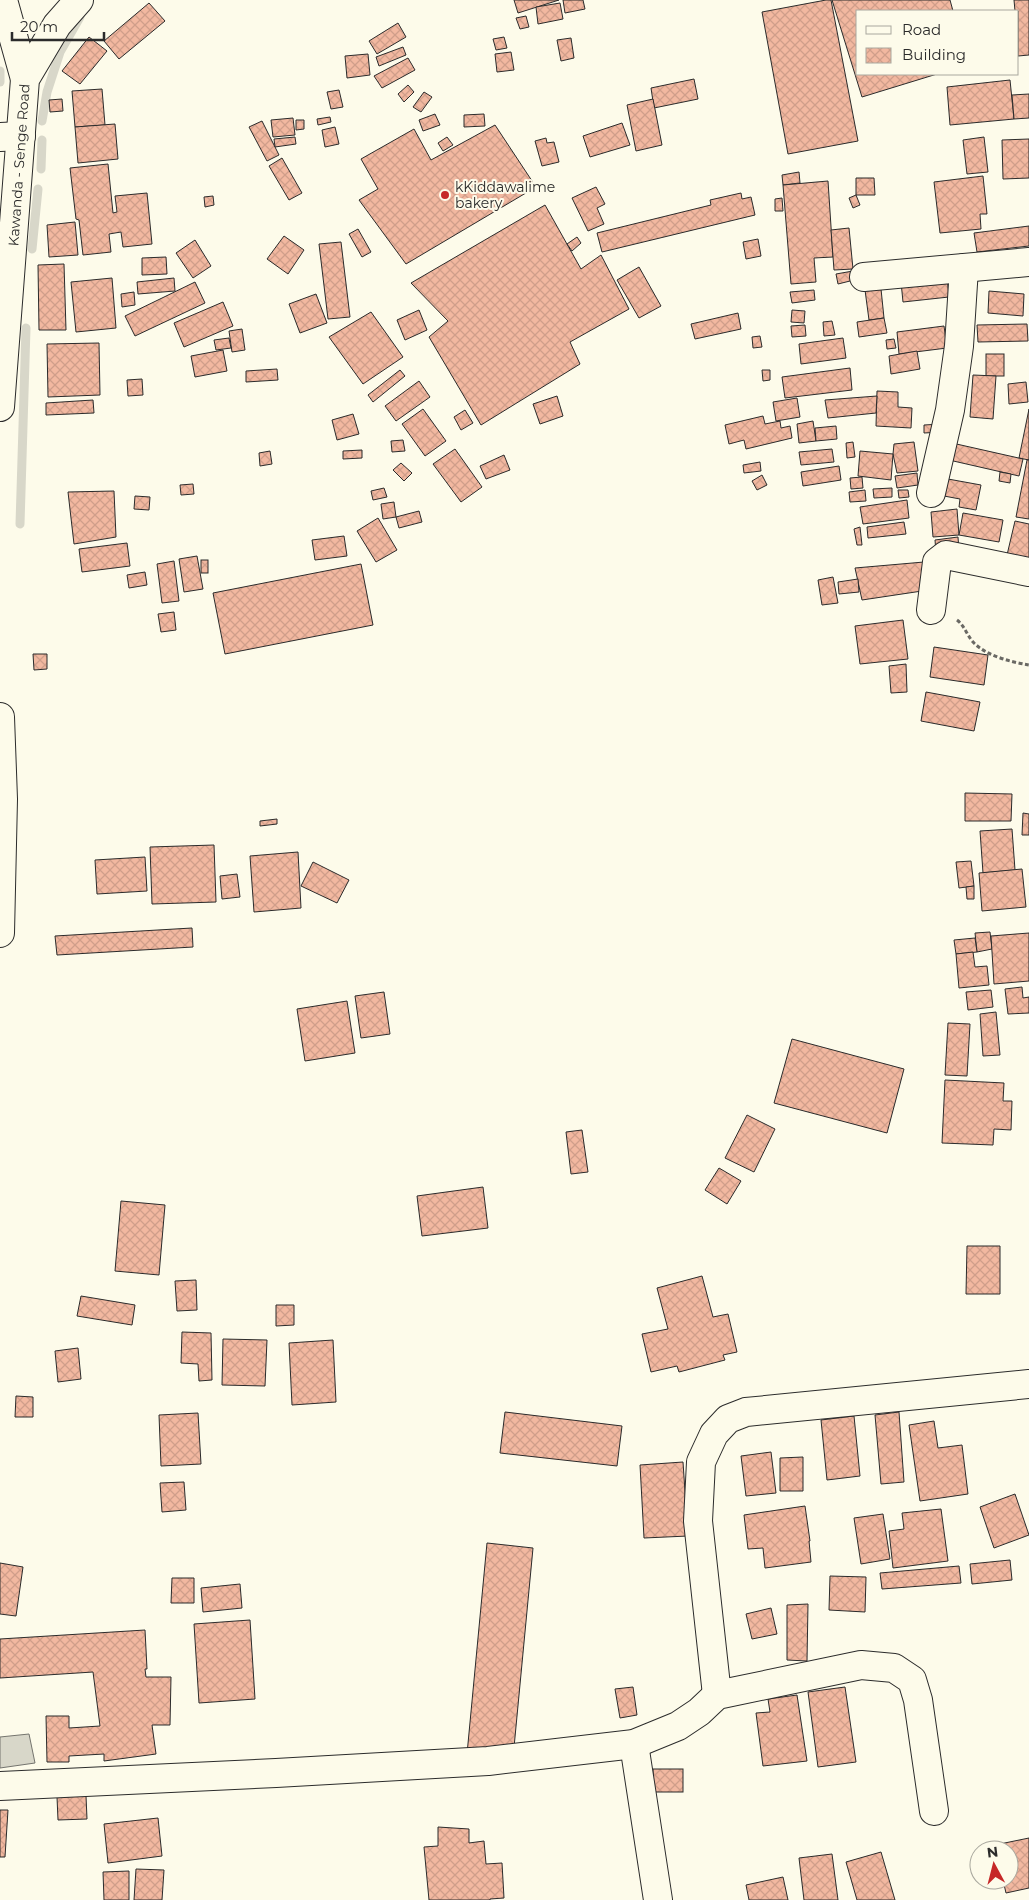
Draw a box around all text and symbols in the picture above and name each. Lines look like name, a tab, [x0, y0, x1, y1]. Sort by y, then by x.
scale bar	[12, 10, 105, 42]
legend	[856, 10, 1019, 75]
text: 20 m	[20, 17, 58, 36]
text: Road	[902, 20, 941, 39]
text: Building	[902, 45, 966, 64]
street label: Kawanda - Senge Road	[4, 83, 34, 247]
place label: kKiddawalime bakery	[455, 178, 555, 212]
marker: kKiddawalime bakery	[439, 189, 451, 201]
north arrow	[969, 1840, 1019, 1890]
text: N	[986, 1842, 999, 1862]

